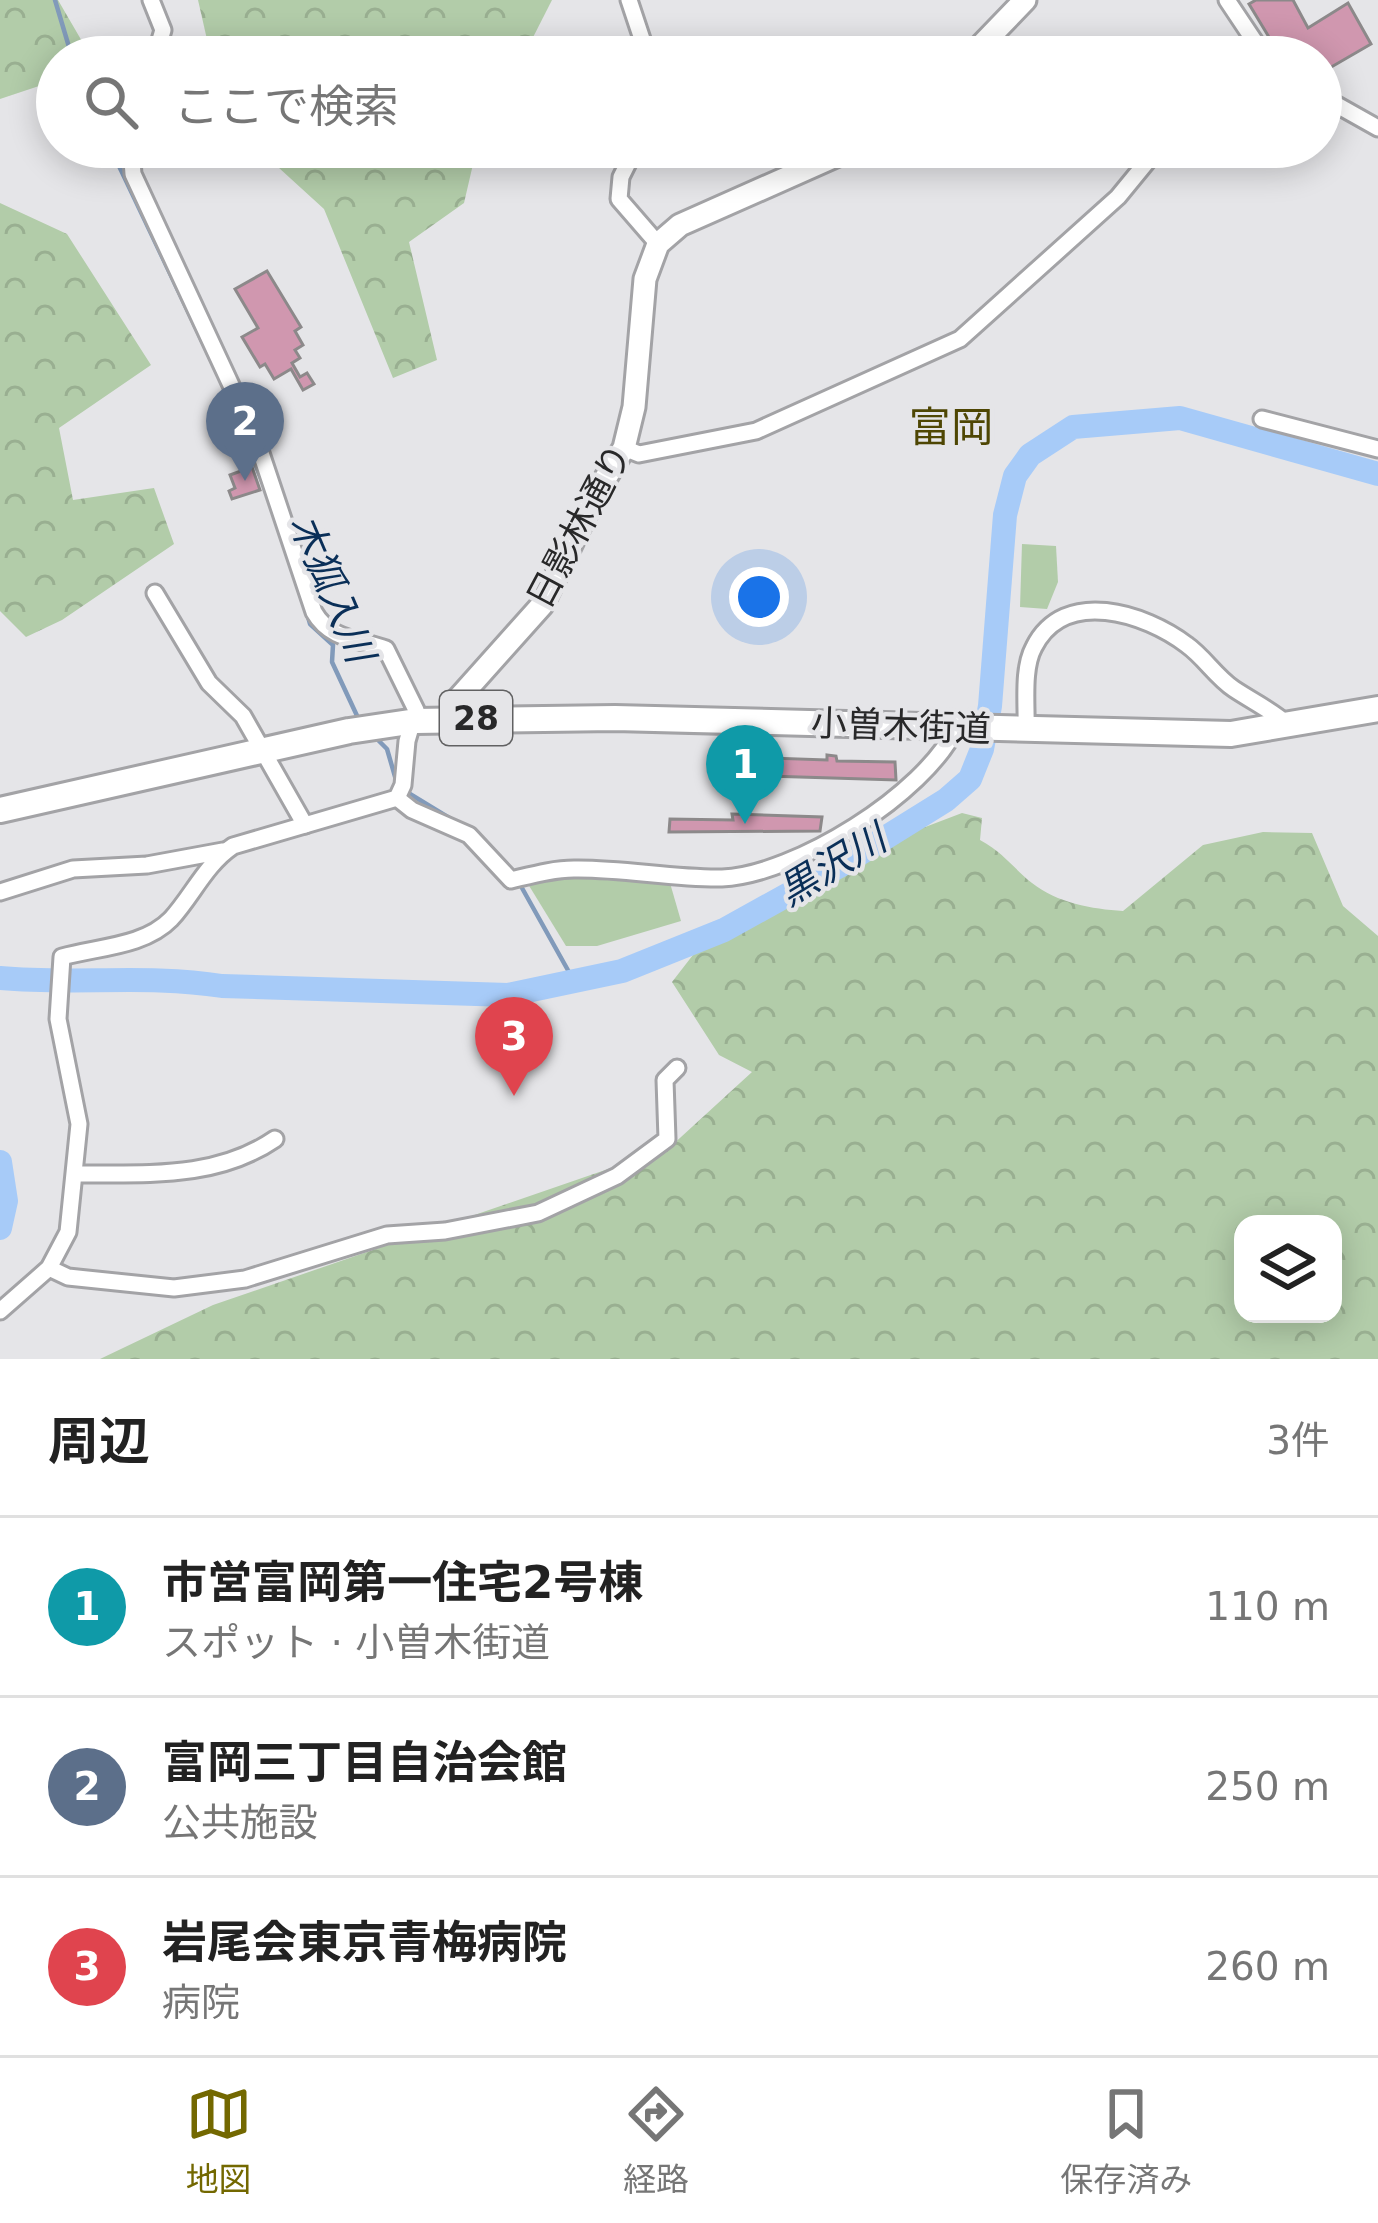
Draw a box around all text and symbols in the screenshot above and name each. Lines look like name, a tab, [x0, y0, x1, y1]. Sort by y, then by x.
search box	[36, 36, 1342, 168]
icon: search	[78, 69, 144, 135]
text: ここで検索	[174, 80, 399, 133]
pin: 2	[206, 382, 284, 481]
district label: 富岡	[909, 403, 993, 452]
street label: 日影林通り	[519, 437, 639, 615]
water label: 木狐入川	[281, 507, 385, 672]
your location	[729, 567, 789, 627]
road number: 28	[440, 691, 512, 745]
street label: 小曽木街道	[810, 702, 992, 750]
pin: 1	[706, 725, 784, 824]
water label: 黒沢川	[770, 814, 897, 914]
pin: 3	[475, 997, 553, 1096]
map controls	[1234, 1215, 1342, 1323]
button: layers	[1234, 1215, 1342, 1323]
text: 周辺	[48, 1412, 150, 1471]
text: 3件	[1266, 1418, 1330, 1463]
text: 市営富岡第一住宅2号棟	[162, 1556, 643, 1609]
text: 1	[73, 1584, 101, 1629]
text: 110 m	[1205, 1584, 1330, 1629]
text: スポット · 小曽木街道	[162, 1620, 550, 1665]
text: 富岡三丁目自治会館	[162, 1736, 567, 1789]
text: 2	[73, 1764, 101, 1809]
text: 250 m	[1205, 1764, 1330, 1809]
text: 公共施設	[162, 1800, 318, 1845]
text: 岩尾会東京青梅病院	[162, 1916, 567, 1969]
text: 3	[73, 1944, 101, 1989]
text: 260 m	[1205, 1944, 1330, 1989]
text: 病院	[162, 1980, 240, 2025]
tab: 地図	[186, 2081, 252, 2201]
tab: 経路	[623, 2081, 689, 2201]
tab: 保存済み	[1060, 2081, 1192, 2201]

